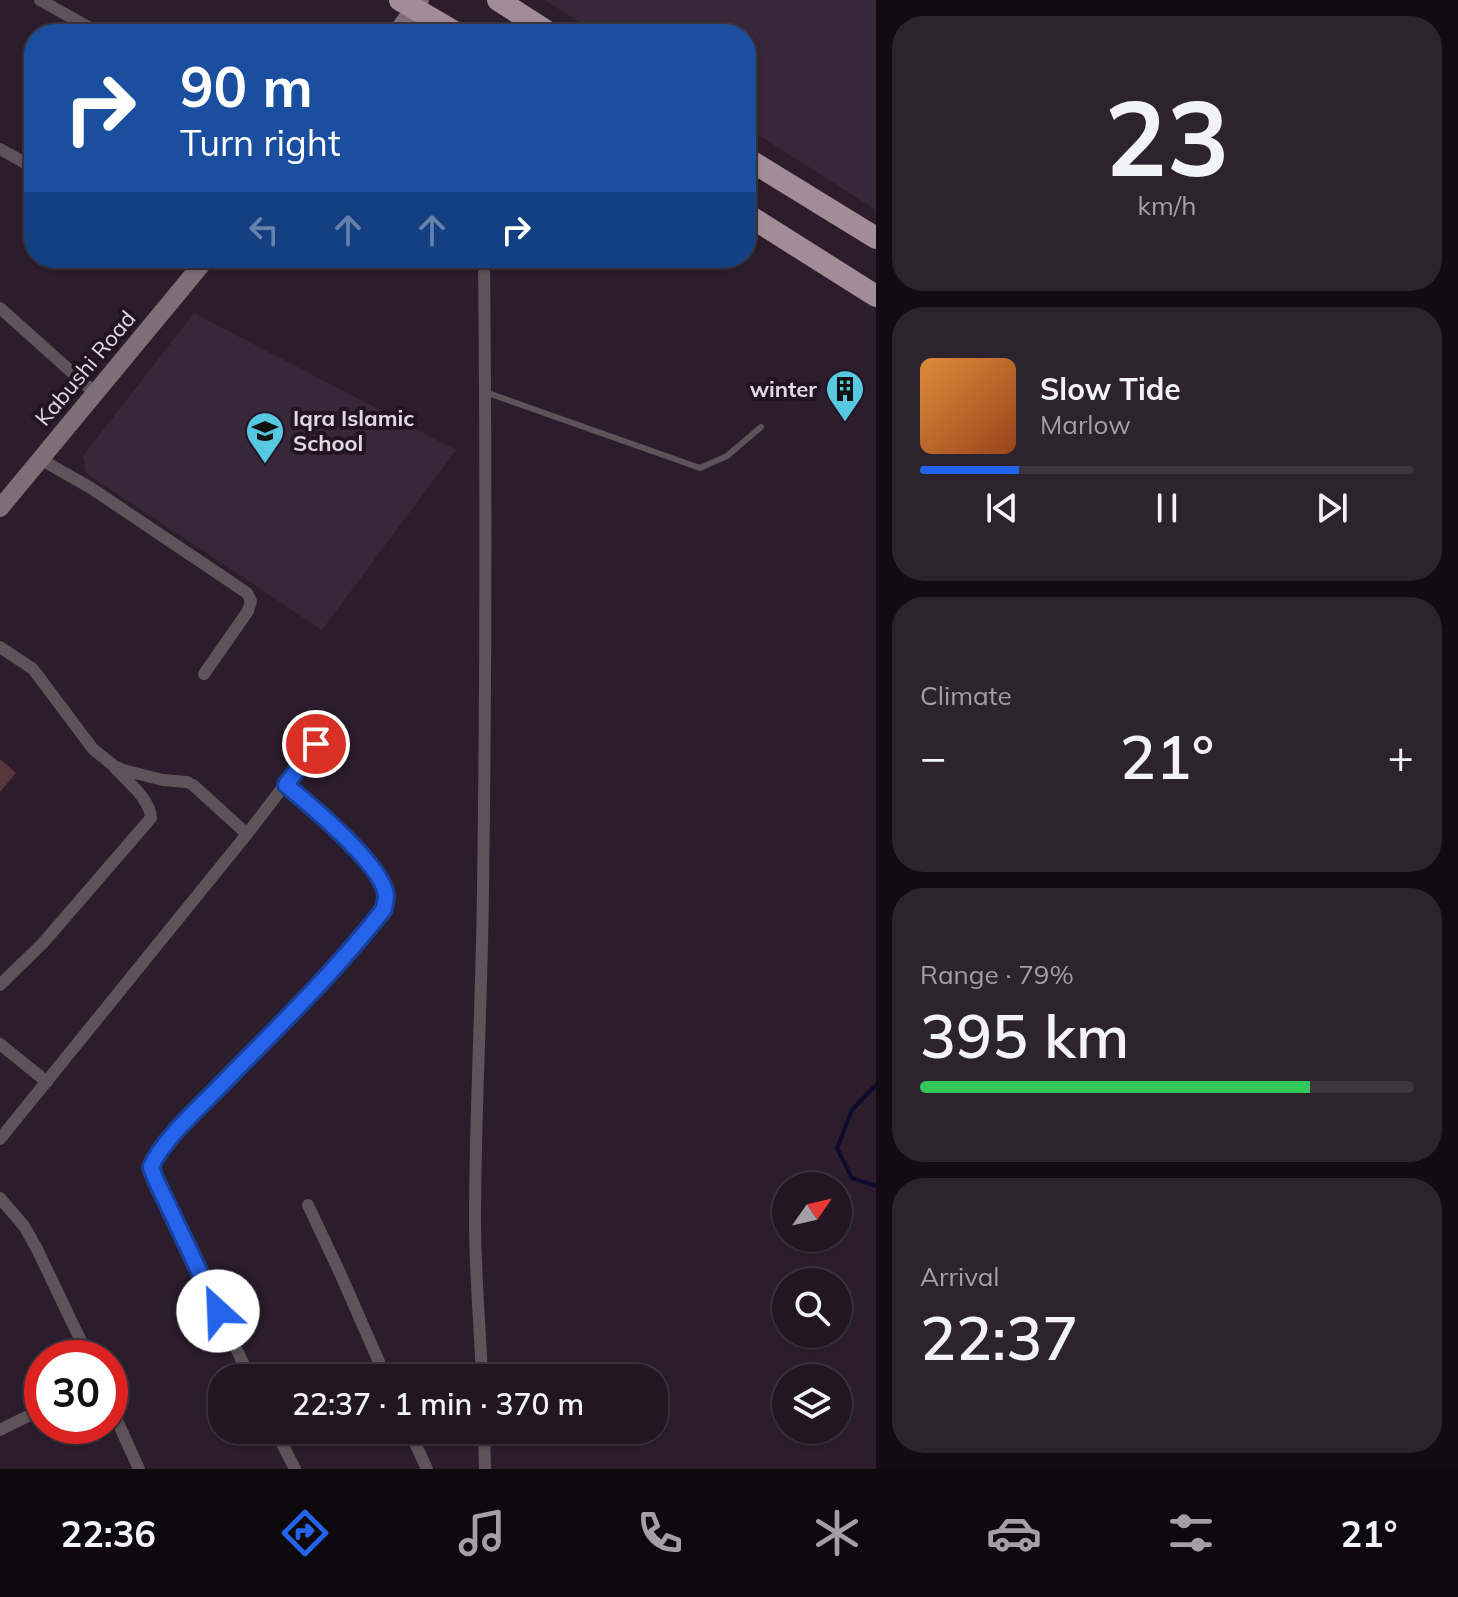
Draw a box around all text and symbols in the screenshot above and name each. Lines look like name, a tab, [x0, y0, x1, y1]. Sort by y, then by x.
text: 90 m	[180, 51, 313, 121]
icon: right	[48, 56, 152, 160]
text: 23	[1105, 71, 1229, 202]
text: Turn right	[180, 120, 341, 165]
text: km/h	[1138, 189, 1196, 222]
icon: left	[242, 208, 286, 252]
icon: ahead	[326, 208, 370, 252]
icon: ahead	[410, 208, 454, 252]
icon: right	[494, 208, 538, 252]
street label: Kabushi Road	[29, 305, 141, 431]
building icon: winter	[824, 368, 866, 423]
text: Slow Tide	[1040, 370, 1181, 408]
place label: winter	[750, 375, 817, 403]
place label: Iqra Islamic School	[293, 404, 414, 457]
text: Marlow	[1040, 408, 1131, 441]
school or university icon: Iqra Islamic School	[244, 410, 286, 465]
icon: previous	[980, 486, 1024, 530]
icon: pause	[1145, 486, 1189, 530]
icon: next	[1310, 486, 1354, 530]
text: Climate	[920, 679, 1012, 712]
pin	[282, 710, 350, 778]
text: 21°	[1120, 719, 1214, 794]
icon: arrive	[294, 722, 338, 766]
text: −	[920, 729, 946, 784]
text: +	[1388, 729, 1414, 784]
text: Range · 79%	[920, 958, 1074, 991]
text: 395 km	[920, 998, 1129, 1073]
north arrow	[772, 1172, 852, 1252]
map controls	[772, 1172, 852, 1444]
text: Arrival	[920, 1260, 1000, 1293]
button: search	[772, 1268, 852, 1348]
position arrow	[176, 1269, 260, 1353]
text: 22:37	[920, 1300, 1078, 1375]
speed limit sign: 30	[24, 1340, 128, 1444]
button: layers	[772, 1364, 852, 1444]
text: 22:37 · 1 min · 370 m	[292, 1385, 584, 1423]
icon: directions	[277, 1505, 333, 1561]
icon: music	[454, 1505, 510, 1561]
icon: phone	[632, 1505, 688, 1561]
icon: climate	[809, 1505, 865, 1561]
icon: car	[986, 1505, 1042, 1561]
icon: filters	[1163, 1505, 1219, 1561]
text: 22:36	[61, 1511, 156, 1556]
text: 21°	[1340, 1511, 1397, 1556]

